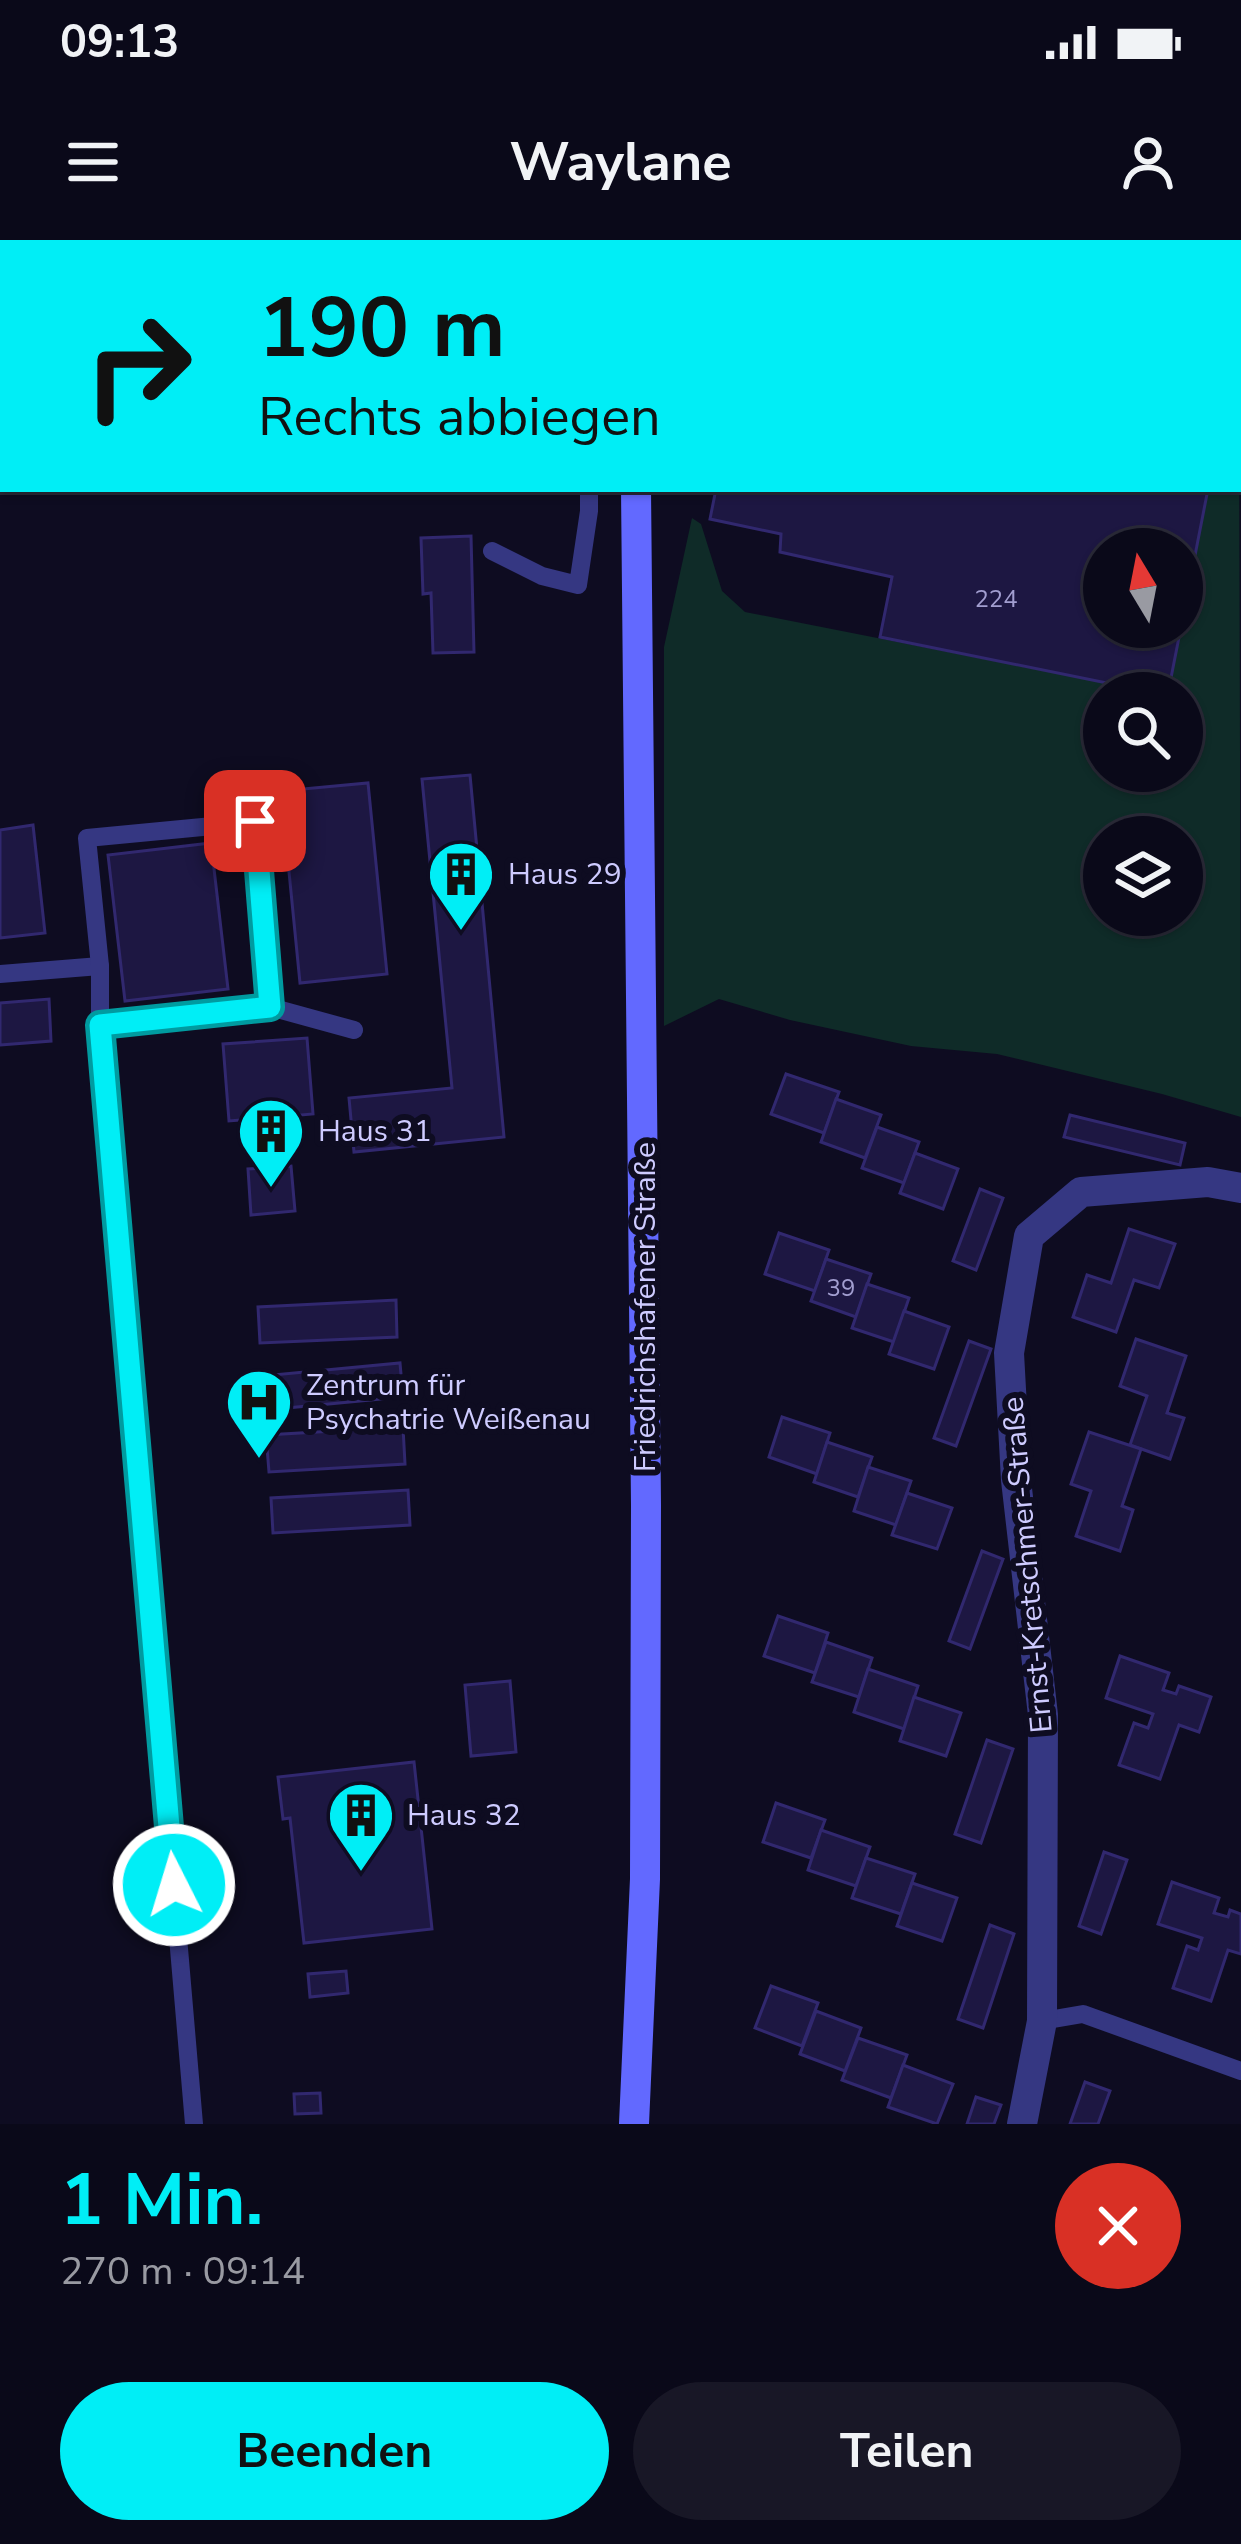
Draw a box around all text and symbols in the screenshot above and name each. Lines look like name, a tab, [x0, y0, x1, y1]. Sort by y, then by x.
text: 09:13	[60, 12, 179, 73]
text: Waylane	[509, 125, 732, 199]
icon: menu	[60, 129, 126, 195]
icon: person	[1115, 129, 1181, 195]
text: 190 m	[258, 271, 506, 386]
icon: right	[60, 288, 216, 444]
text: Rechts abbiegen	[258, 380, 661, 454]
north arrow	[1083, 528, 1203, 648]
map controls	[1083, 528, 1203, 936]
house number: 224	[974, 583, 1018, 615]
button: search	[1083, 672, 1203, 792]
pin	[204, 770, 306, 872]
icon: arrive	[222, 788, 288, 854]
button: layers	[1083, 816, 1203, 936]
building icon: Haus 29	[426, 839, 496, 933]
place label: Haus 29	[508, 854, 622, 895]
building icon: Haus 31	[236, 1096, 306, 1190]
place label: Haus 31	[318, 1111, 432, 1152]
street label: Friedrichshafener Straße	[625, 1142, 666, 1472]
house number: 39	[827, 1272, 855, 1304]
place label: Zentrum für Psychatrie Weißenau	[306, 1365, 591, 1440]
hospital icon: Zentrum für Psychatrie Weißenau	[224, 1367, 294, 1461]
street label: Ernst-Kretschmer-Straße	[992, 1395, 1063, 1735]
building icon: Haus 32	[326, 1780, 396, 1874]
place label: Haus 32	[407, 1795, 521, 1836]
position arrow	[111, 1822, 237, 1948]
text: 1 Min.	[60, 2151, 263, 2249]
button: close	[1055, 2163, 1181, 2289]
text: 270 m · 09:14	[60, 2245, 305, 2298]
button: Beenden	[60, 2382, 609, 2520]
button: Teilen	[633, 2382, 1181, 2520]

